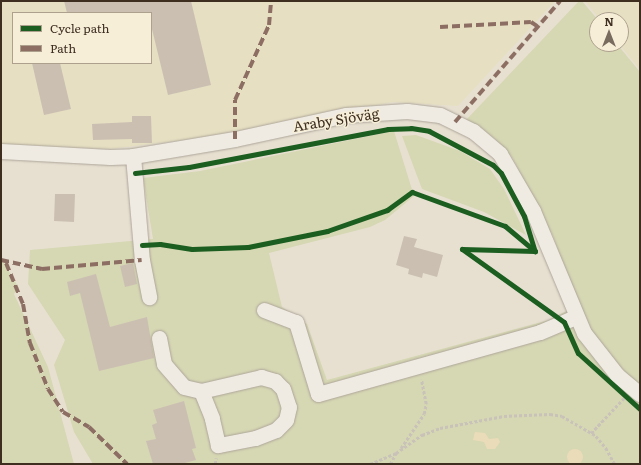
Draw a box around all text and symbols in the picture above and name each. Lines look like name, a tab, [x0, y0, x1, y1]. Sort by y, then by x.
legend	[12, 12, 152, 64]
north arrow	[589, 12, 629, 52]
text: N	[604, 13, 614, 29]
text: Cycle path	[50, 19, 110, 37]
text: Path	[50, 39, 76, 57]
street label: Araby Sjöväg	[292, 104, 380, 134]

